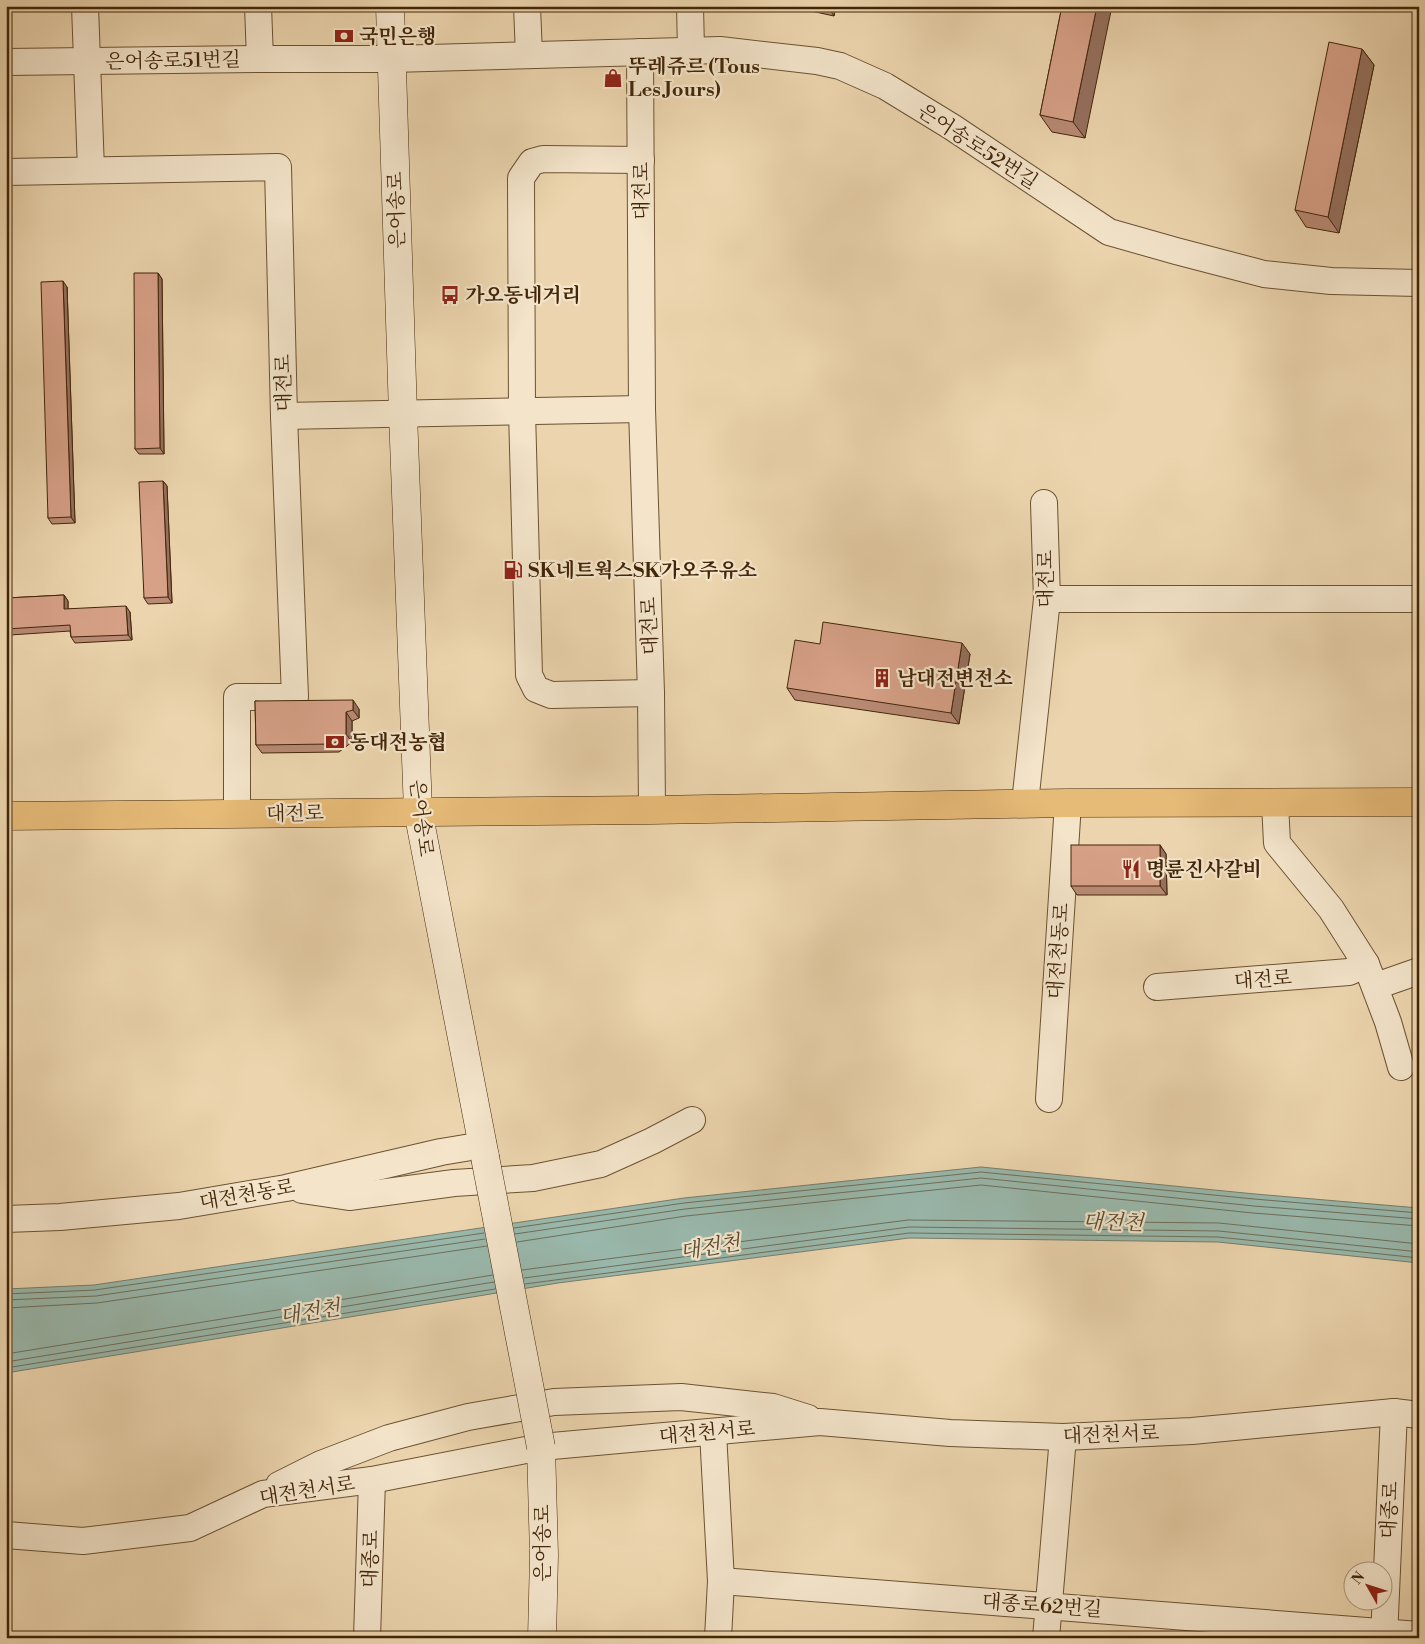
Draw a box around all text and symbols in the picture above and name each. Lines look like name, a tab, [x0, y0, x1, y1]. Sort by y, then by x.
bank icon: 국민은행	[333, 25, 355, 47]
place label: 국민은행	[359, 25, 436, 50]
street label: 은어송로51번길	[105, 48, 241, 75]
place label: 뚜레쥬르 (Tous Les Jours)	[628, 55, 760, 103]
shop icon: 뚜레쥬르 (Tous Les Jours)	[602, 67, 624, 89]
street label: 은어송로52번길	[912, 99, 1042, 195]
street label: 대전로	[630, 162, 655, 220]
street label: 은어송로	[384, 171, 411, 249]
bus stop icon: 가오동네거리	[439, 284, 461, 306]
place label: 가오동네거리	[465, 284, 581, 309]
street label: 대전로	[271, 354, 298, 412]
street label: 대전로	[1034, 550, 1059, 608]
fuel station icon: SK네트웍스SK가오주유소	[502, 559, 524, 581]
place label: SK네트웍스SK가오주유소	[528, 559, 757, 584]
street label: 대전로	[637, 597, 664, 655]
building icon: 남대전변전소	[871, 667, 893, 689]
place label: 남대전변전소	[897, 667, 1013, 692]
bank icon: 동대전농협	[324, 731, 346, 753]
place label: 동대전농협	[350, 731, 447, 756]
street label: 은어송로	[403, 778, 438, 858]
street label: 대전로	[266, 801, 324, 828]
restaurant icon: 명륜진사갈비	[1120, 858, 1142, 880]
place label: 명륜진사갈비	[1146, 858, 1262, 883]
street label: 대전천동로	[1044, 902, 1075, 1000]
street label: 대전로	[1233, 966, 1293, 995]
street label: 대전천동로	[198, 1175, 297, 1216]
water label: 대전천	[1082, 1209, 1146, 1237]
water label: 대전천	[678, 1230, 744, 1266]
water label: 대전천	[278, 1295, 344, 1331]
street label: 대전천서로	[658, 1417, 756, 1450]
street label: 대전천서로	[1062, 1421, 1160, 1450]
street label: 대전천서로	[258, 1472, 357, 1511]
street label: 대종로	[1376, 1480, 1404, 1540]
street label: 은어송로	[531, 1504, 556, 1582]
street label: 대종로	[358, 1530, 385, 1588]
north arrow	[1342, 1562, 1392, 1612]
text: N	[1348, 1568, 1369, 1588]
street label: 대종로62번길	[981, 1590, 1103, 1623]

